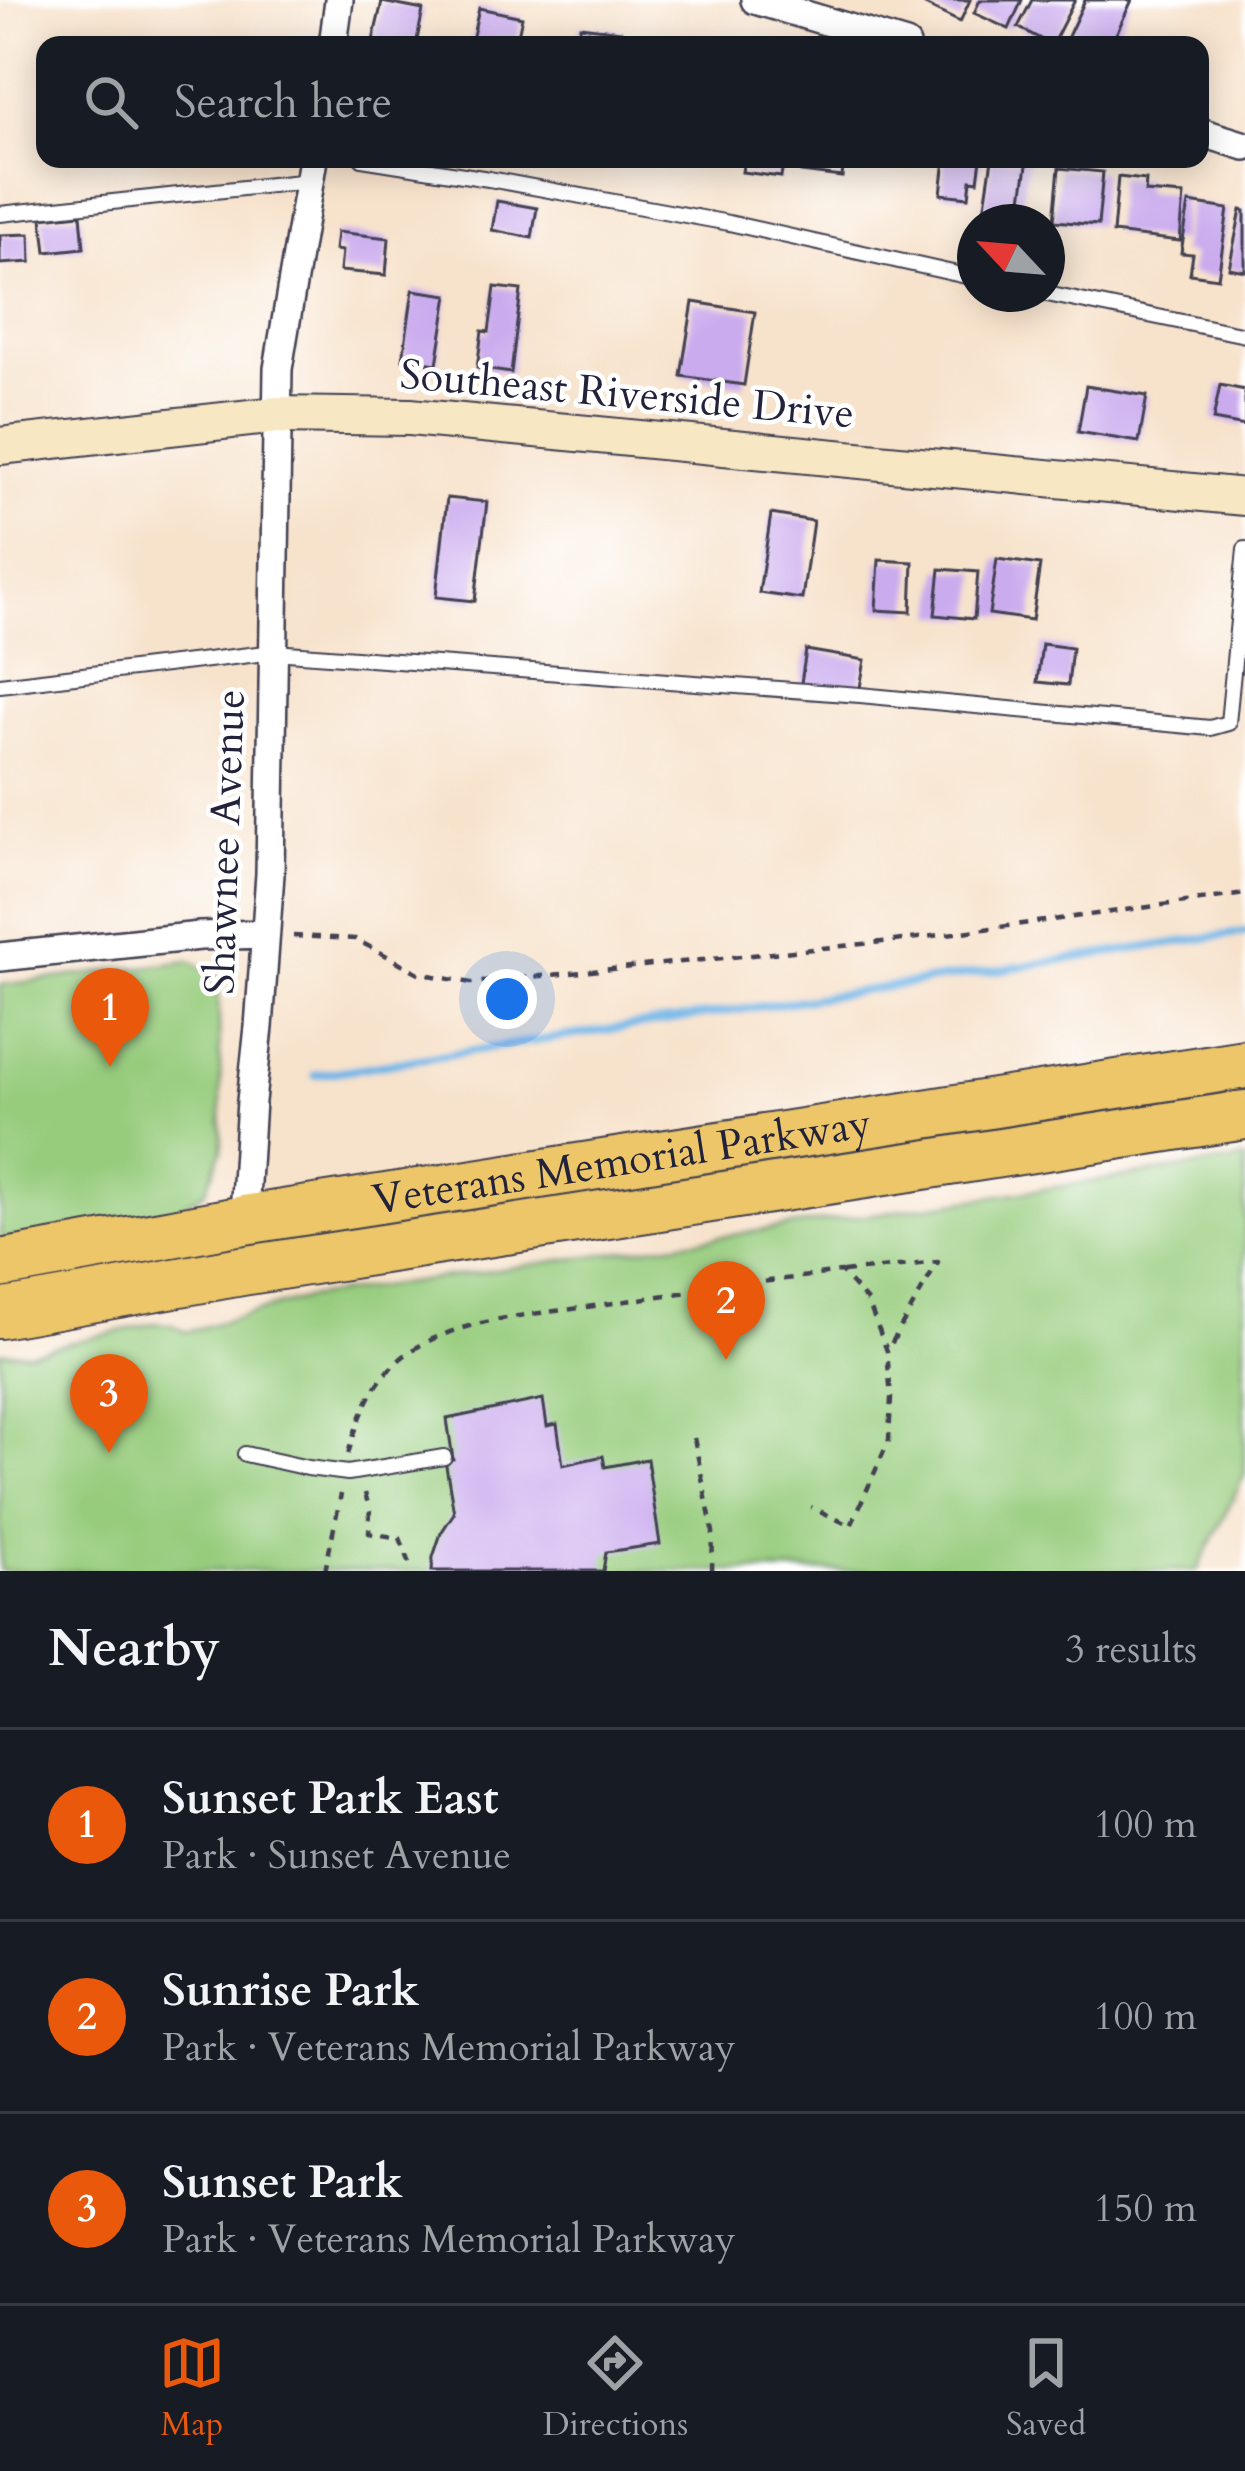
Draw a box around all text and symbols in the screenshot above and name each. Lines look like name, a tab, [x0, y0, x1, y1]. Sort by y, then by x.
search box	[36, 36, 1209, 168]
icon: search	[78, 69, 144, 135]
text: Search here	[174, 72, 392, 133]
north arrow	[957, 204, 1065, 312]
street label: Southeast Riverside Drive	[398, 346, 856, 442]
street label: Shawnee Avenue	[191, 688, 259, 996]
pin: 1	[71, 968, 149, 1067]
your location	[477, 969, 537, 1029]
street label: Veterans Memorial Parkway	[368, 1094, 875, 1228]
pin: 2	[687, 1261, 765, 1360]
pin: 3	[70, 1354, 148, 1453]
text: Nearby	[48, 1614, 220, 1684]
text: 3 results	[1065, 1623, 1197, 1676]
text: Sunset Park East	[162, 1768, 499, 1829]
text: 1	[77, 1798, 97, 1851]
text: 100 m	[1094, 1798, 1197, 1851]
text: Park · Sunset Avenue	[162, 1829, 511, 1882]
text: Sunrise Park	[162, 1960, 419, 2021]
text: 2	[77, 1990, 97, 2043]
text: 100 m	[1094, 1990, 1197, 2043]
text: Park · Veterans Memorial Parkway	[162, 2021, 736, 2074]
text: Sunset Park	[162, 2152, 403, 2213]
text: 3	[77, 2182, 97, 2235]
text: 150 m	[1094, 2182, 1197, 2235]
text: Park · Veterans Memorial Parkway	[162, 2213, 736, 2266]
tab: Map	[159, 2330, 225, 2447]
tab: Directions	[543, 2330, 688, 2447]
tab: Saved	[1006, 2330, 1086, 2447]

